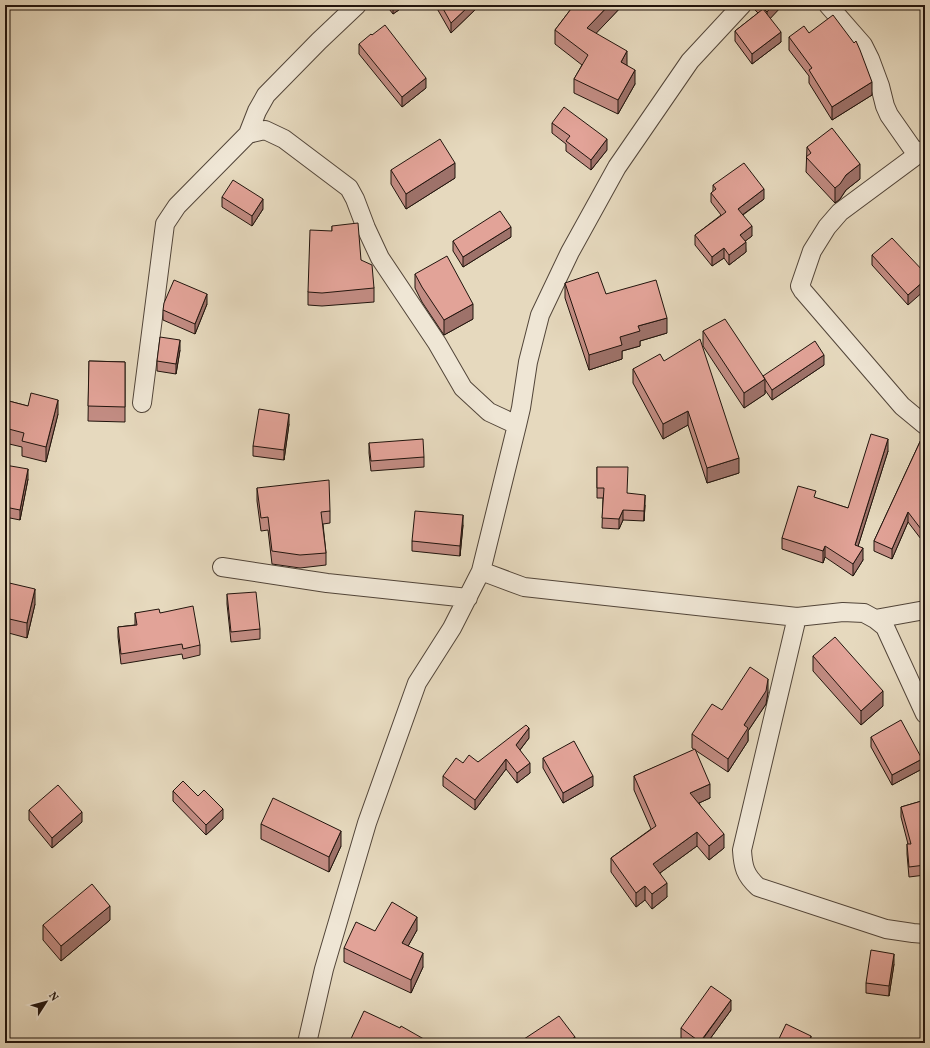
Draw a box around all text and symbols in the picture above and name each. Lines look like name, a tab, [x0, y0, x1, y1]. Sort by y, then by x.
north arrow	[26, 982, 66, 1022]
text: N	[44, 989, 61, 1005]

